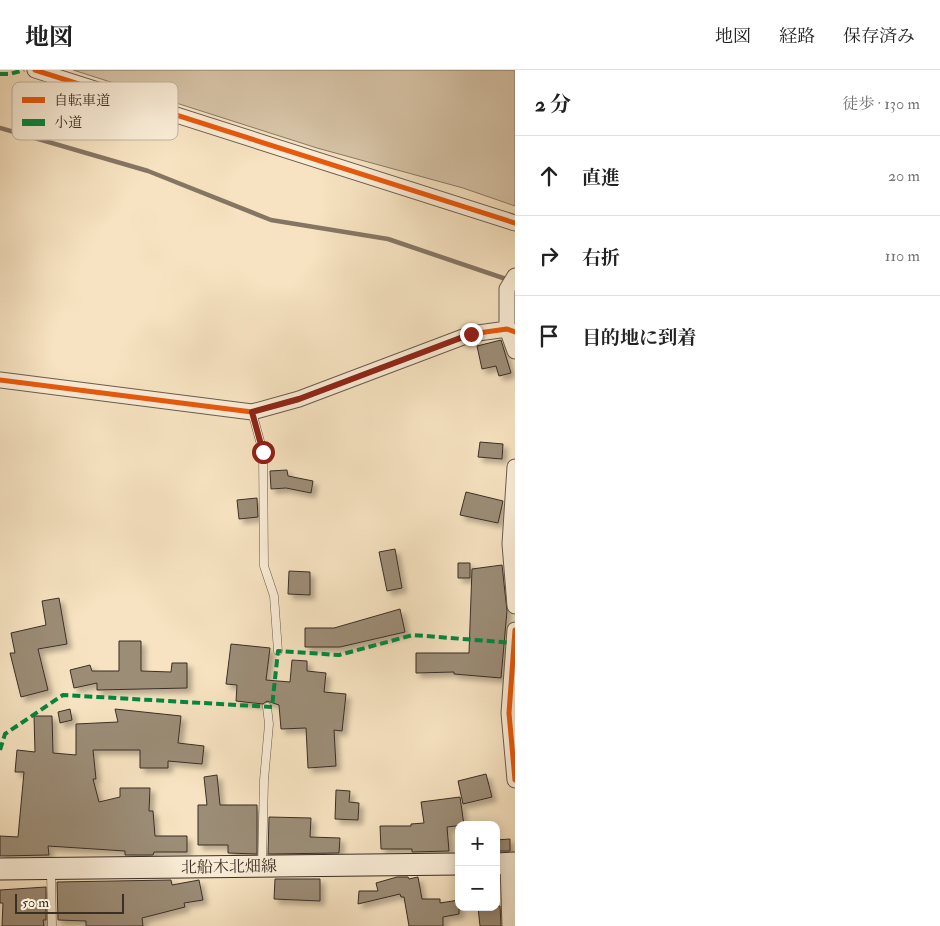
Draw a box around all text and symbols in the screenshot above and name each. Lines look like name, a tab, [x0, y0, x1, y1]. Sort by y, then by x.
text: 地図	[25, 22, 73, 53]
text: 地図	[715, 25, 751, 48]
text: 経路	[779, 25, 815, 48]
text: 保存済み	[843, 25, 915, 48]
legend	[12, 82, 178, 140]
text: 2 分	[535, 91, 571, 118]
text: 自転車道	[54, 92, 110, 109]
text: 徒歩 · 130 m	[842, 94, 920, 114]
text: 小道	[54, 114, 82, 131]
icon: ahead	[535, 162, 563, 190]
text: 直進	[582, 166, 620, 190]
text: 20 m	[888, 166, 920, 186]
icon: right	[535, 242, 563, 270]
text: 右折	[582, 246, 620, 270]
text: 110 m	[885, 246, 920, 266]
icon: arrive	[535, 322, 563, 350]
route end	[460, 323, 483, 346]
text: 目的地に到着	[582, 326, 696, 350]
route start	[252, 441, 275, 464]
map controls	[455, 821, 500, 911]
button: +	[455, 821, 500, 866]
street label: 北船木北畑線	[181, 856, 277, 878]
button: −	[455, 866, 500, 911]
scale bar	[15, 891, 124, 914]
text: 50 m	[22, 894, 49, 911]

